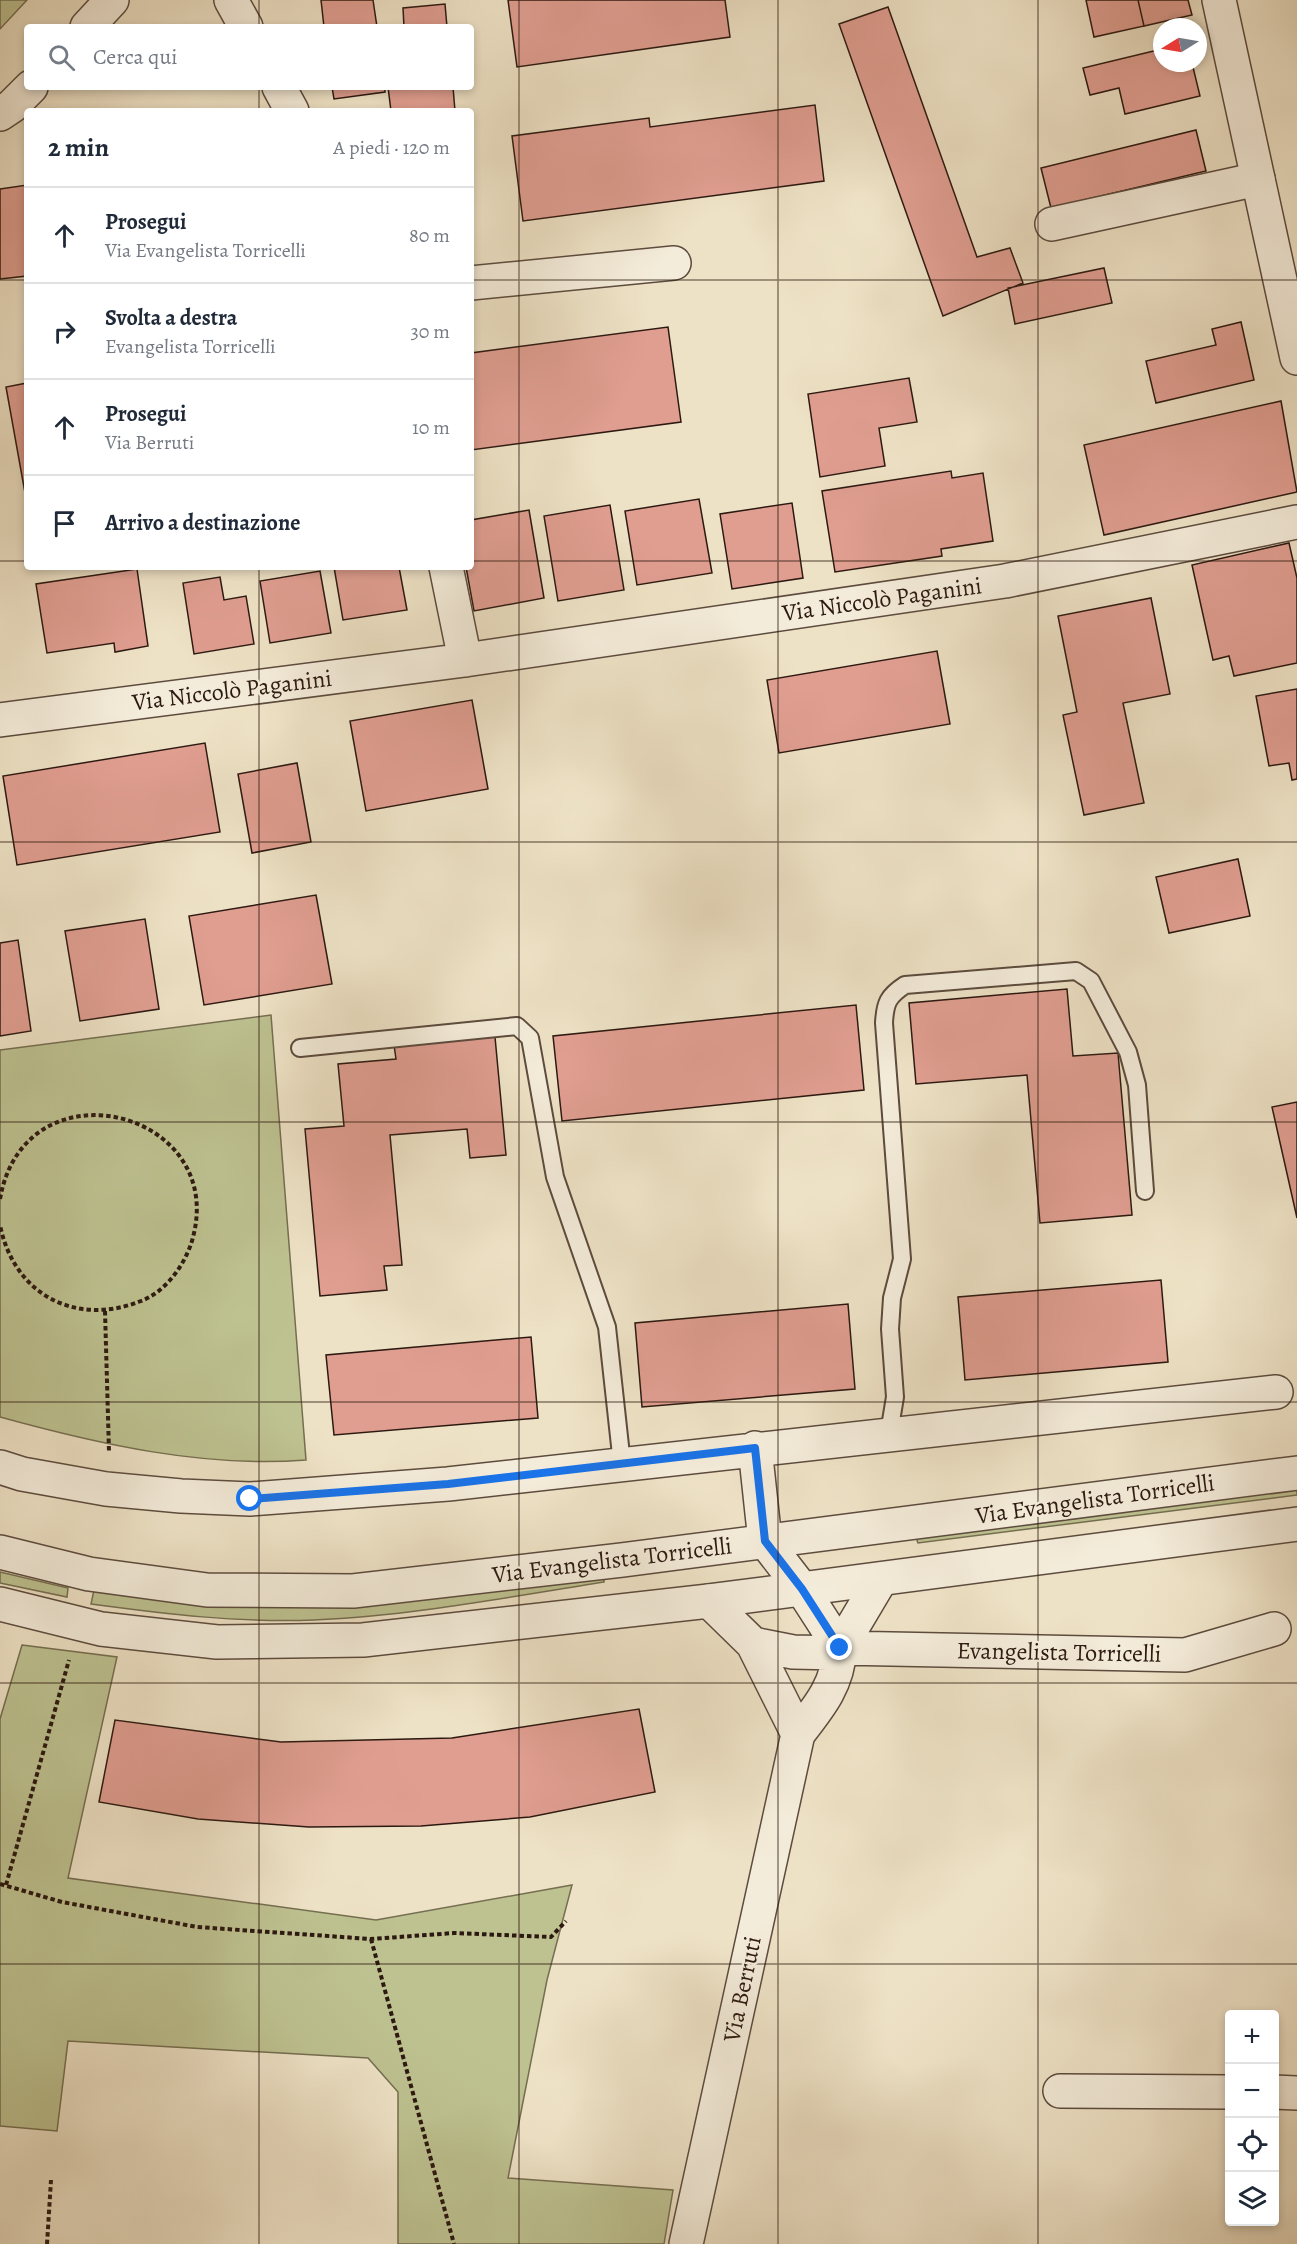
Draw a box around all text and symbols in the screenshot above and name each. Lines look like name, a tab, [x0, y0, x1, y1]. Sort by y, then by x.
north arrow	[1153, 18, 1207, 72]
search box	[24, 24, 474, 90]
icon: search	[45, 41, 78, 74]
text: Cerca qui	[93, 42, 178, 72]
text: 2 min	[48, 130, 109, 165]
text: A piedi · 120 m	[333, 134, 450, 161]
text: Prosegui	[105, 207, 186, 237]
icon: ahead	[48, 219, 81, 252]
text: 80 m	[409, 222, 450, 249]
text: Via Evangelista Torricelli	[105, 237, 306, 264]
text: Svolta a destra	[105, 303, 237, 333]
icon: right	[48, 315, 81, 348]
text: 30 m	[410, 318, 450, 345]
text: Evangelista Torricelli	[105, 333, 276, 360]
text: Prosegui	[105, 399, 186, 429]
icon: ahead	[48, 411, 81, 444]
text: 10 m	[412, 414, 450, 441]
text: Via Berruti	[105, 429, 194, 456]
icon: arrive	[48, 507, 81, 540]
text: Arrivo a destinazione	[105, 508, 300, 538]
street label: Via Niccolò Paganini	[779, 569, 984, 629]
street label: Via Niccolò Paganini	[129, 662, 334, 718]
street label: Via Evangelista Torricelli	[972, 1466, 1217, 1532]
route start	[236, 1485, 262, 1511]
street label: Via Evangelista Torricelli	[489, 1529, 734, 1591]
route end	[826, 1634, 852, 1660]
street label: Evangelista Torricelli	[956, 1634, 1162, 1670]
street label: Via Berruti	[715, 1933, 769, 2046]
map controls	[1225, 2010, 1279, 2226]
button: +	[1225, 2010, 1279, 2064]
button: −	[1225, 2064, 1279, 2118]
button: locate	[1225, 2118, 1279, 2172]
button: layers	[1225, 2172, 1279, 2226]

